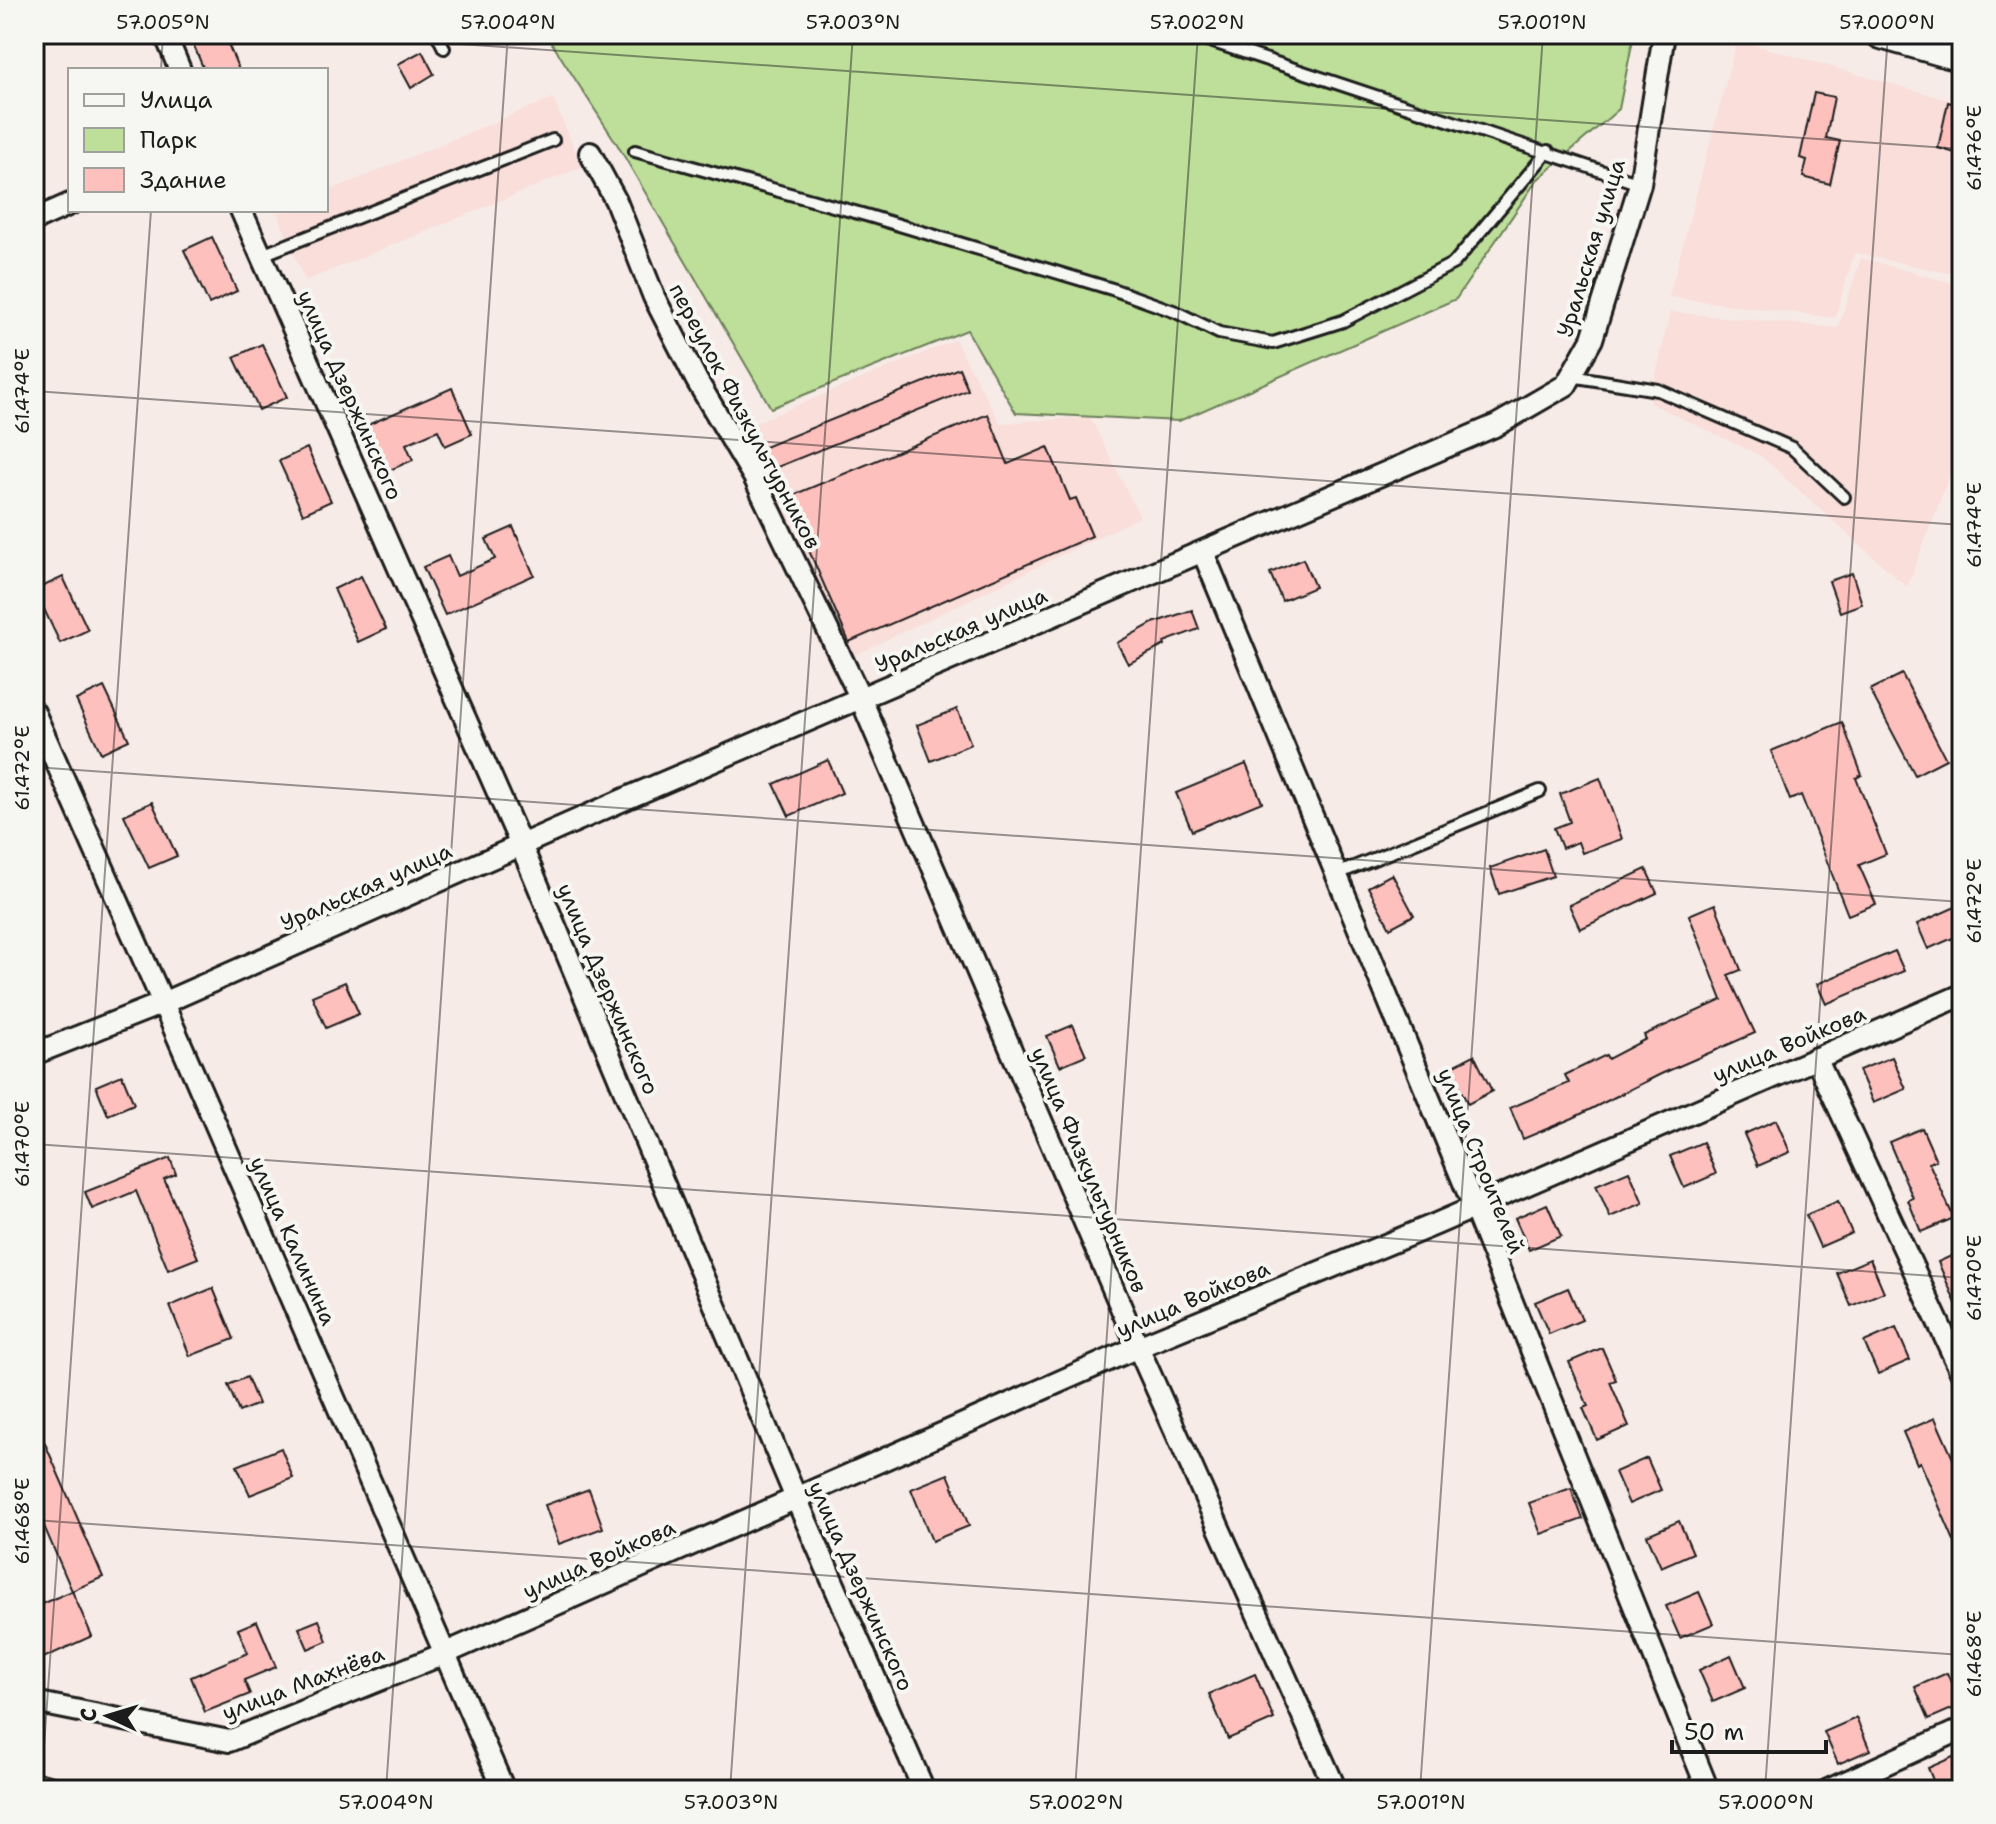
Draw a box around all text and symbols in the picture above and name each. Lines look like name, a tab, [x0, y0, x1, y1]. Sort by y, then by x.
text: 57.005°N	[116, 9, 210, 35]
text: 57.004°N	[461, 9, 555, 35]
text: 57.003°N	[806, 9, 900, 35]
text: 57.002°N	[1150, 9, 1244, 35]
text: 57.001°N	[1497, 9, 1587, 35]
text: 57.000°N	[1839, 9, 1935, 35]
legend	[68, 68, 328, 212]
text: Улица	[140, 84, 213, 116]
text: 61.476°E	[1961, 105, 1987, 191]
text: Парк	[140, 124, 197, 156]
street label: Уральская улица	[1550, 155, 1632, 341]
text: Здание	[140, 164, 227, 196]
street label: переулок Физкультурников	[662, 278, 828, 554]
street label: улица Дзержинского	[291, 285, 409, 505]
text: 61.474°E	[9, 348, 35, 434]
text: 61.474°E	[1961, 482, 1987, 568]
street label: Уральская улица	[870, 580, 1052, 679]
text: 61.472°E	[9, 725, 35, 811]
street label: Уральская улица	[276, 836, 457, 938]
text: 61.472°E	[1961, 858, 1987, 944]
street label: улица Дзержинского	[550, 879, 666, 1099]
street label: улица Войкова	[1708, 998, 1870, 1089]
street label: улица Физкультурников	[1024, 1043, 1154, 1297]
street label: улица Строителей	[1430, 1064, 1532, 1258]
text: 61.470°E	[9, 1101, 35, 1187]
street label: улица Калинина	[243, 1152, 343, 1330]
text: 61.470°E	[1961, 1235, 1987, 1321]
street label: улица Войкова	[1112, 1253, 1274, 1344]
street label: улица Дзержинского	[802, 1476, 920, 1696]
text: 61.468°E	[9, 1477, 35, 1565]
street label: улица Войкова	[518, 1512, 680, 1606]
text: 61.468°E	[1961, 1610, 1987, 1698]
street label: улица Махнёва	[218, 1639, 388, 1727]
north arrow	[68, 1676, 148, 1756]
scale bar	[1672, 1704, 1826, 1754]
text: С	[74, 1707, 103, 1722]
text: 50 m	[1684, 1716, 1744, 1748]
text: 57.004°N	[339, 1789, 433, 1815]
text: 57.003°N	[684, 1789, 778, 1815]
text: 57.002°N	[1029, 1789, 1123, 1815]
text: 57.001°N	[1376, 1789, 1466, 1815]
text: 57.000°N	[1718, 1789, 1814, 1815]

